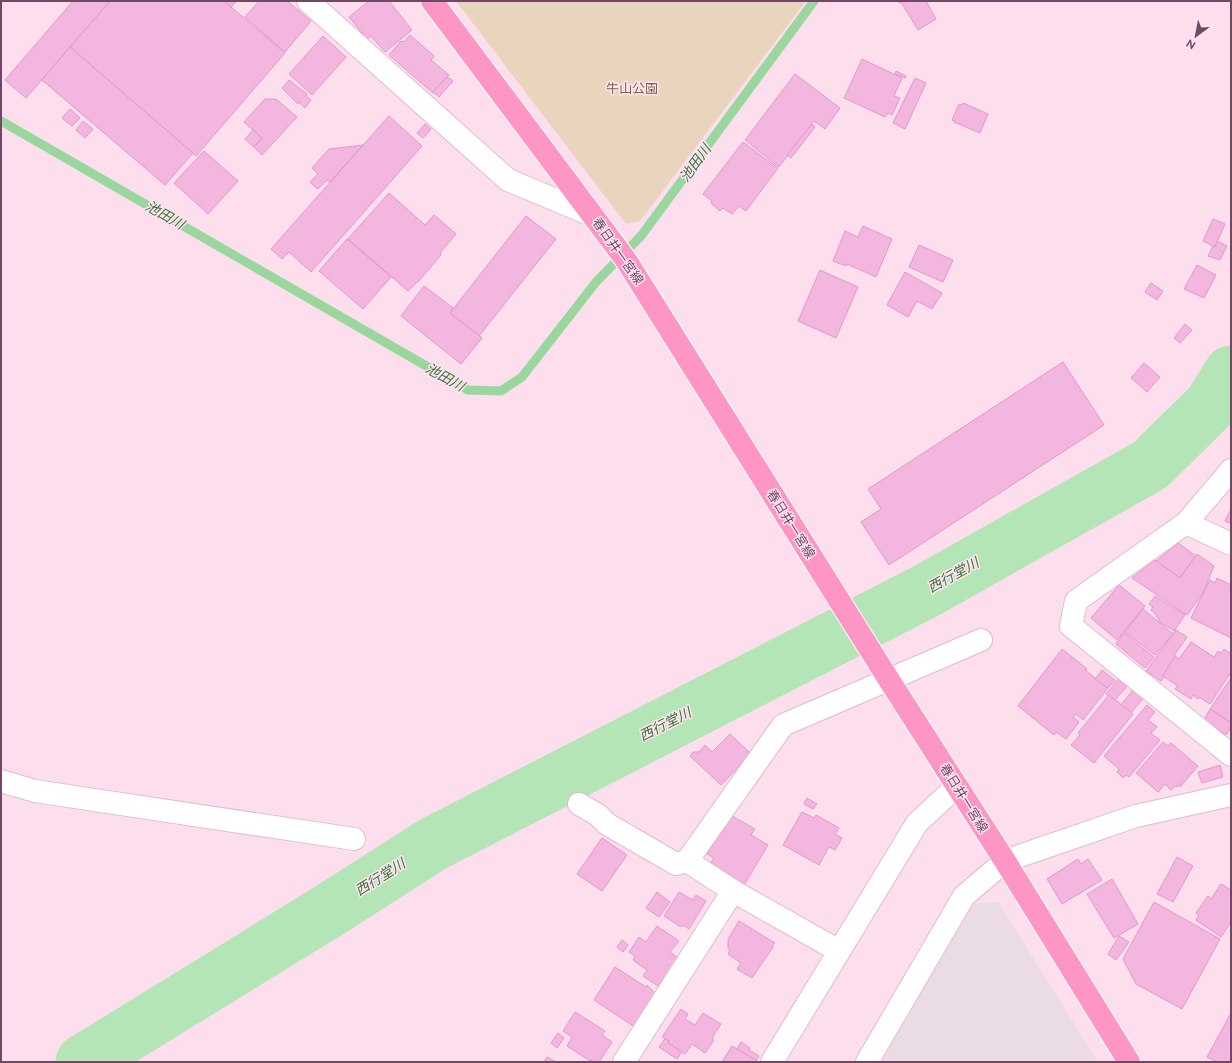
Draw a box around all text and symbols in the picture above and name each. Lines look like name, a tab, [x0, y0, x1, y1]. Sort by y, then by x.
north arrow	[1176, 16, 1216, 56]
text: N	[1184, 36, 1198, 52]
park label: 牛山公園	[606, 81, 658, 96]
water label: 池田川	[676, 140, 715, 185]
water label: 池田川	[143, 198, 189, 233]
street label: 春日井一宮線	[589, 215, 647, 287]
water label: 池田川	[423, 360, 469, 395]
street label: 春日井一宮線	[764, 487, 818, 561]
water label: 西行堂川	[925, 553, 983, 596]
water label: 西行堂川	[636, 703, 695, 744]
street label: 春日井一宮線	[937, 761, 991, 835]
water label: 西行堂川	[352, 854, 410, 899]

